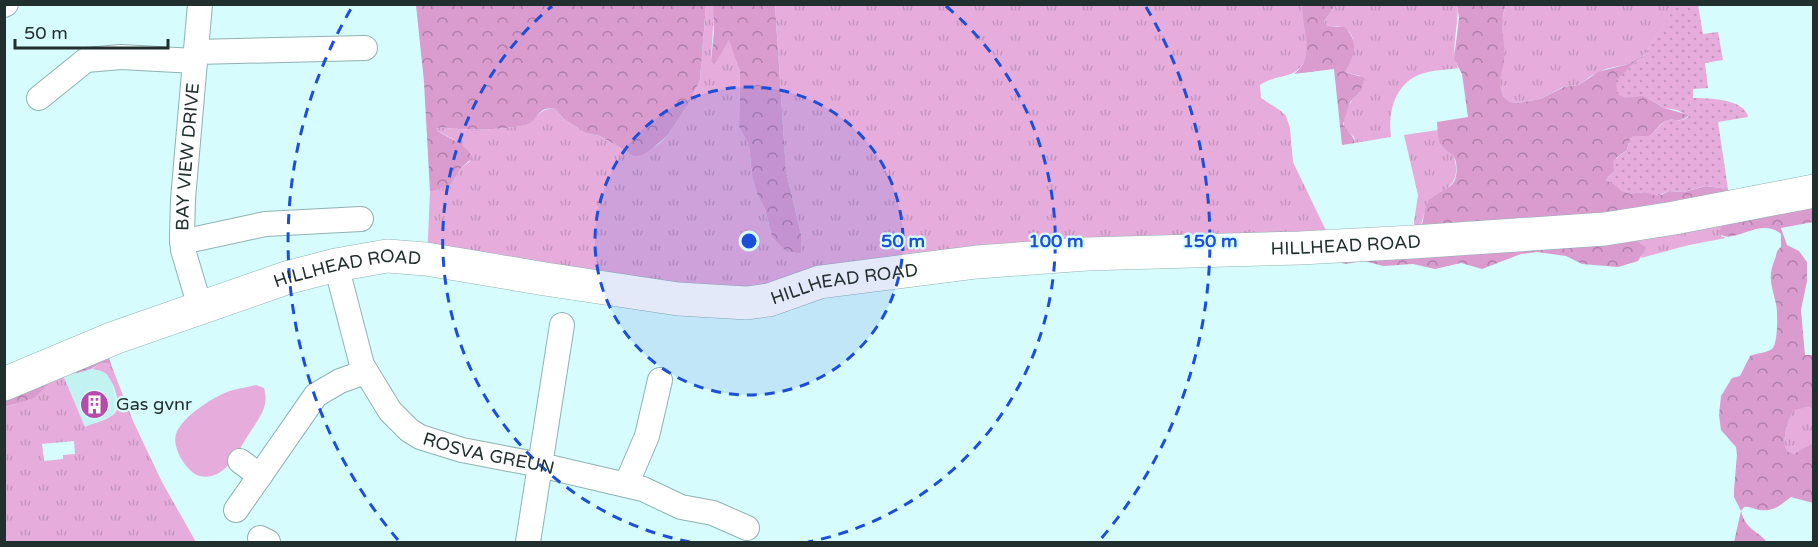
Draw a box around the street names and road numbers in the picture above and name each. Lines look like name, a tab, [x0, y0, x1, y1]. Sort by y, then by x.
street label: BAY VIEW DRIVE	[171, 82, 204, 231]
street label: HILLHEAD ROAD	[1270, 230, 1422, 260]
street label: HILLHEAD ROAD	[270, 244, 422, 293]
street label: HILLHEAD ROAD	[768, 259, 919, 310]
street label: ROSVA GREUN	[420, 428, 557, 479]

